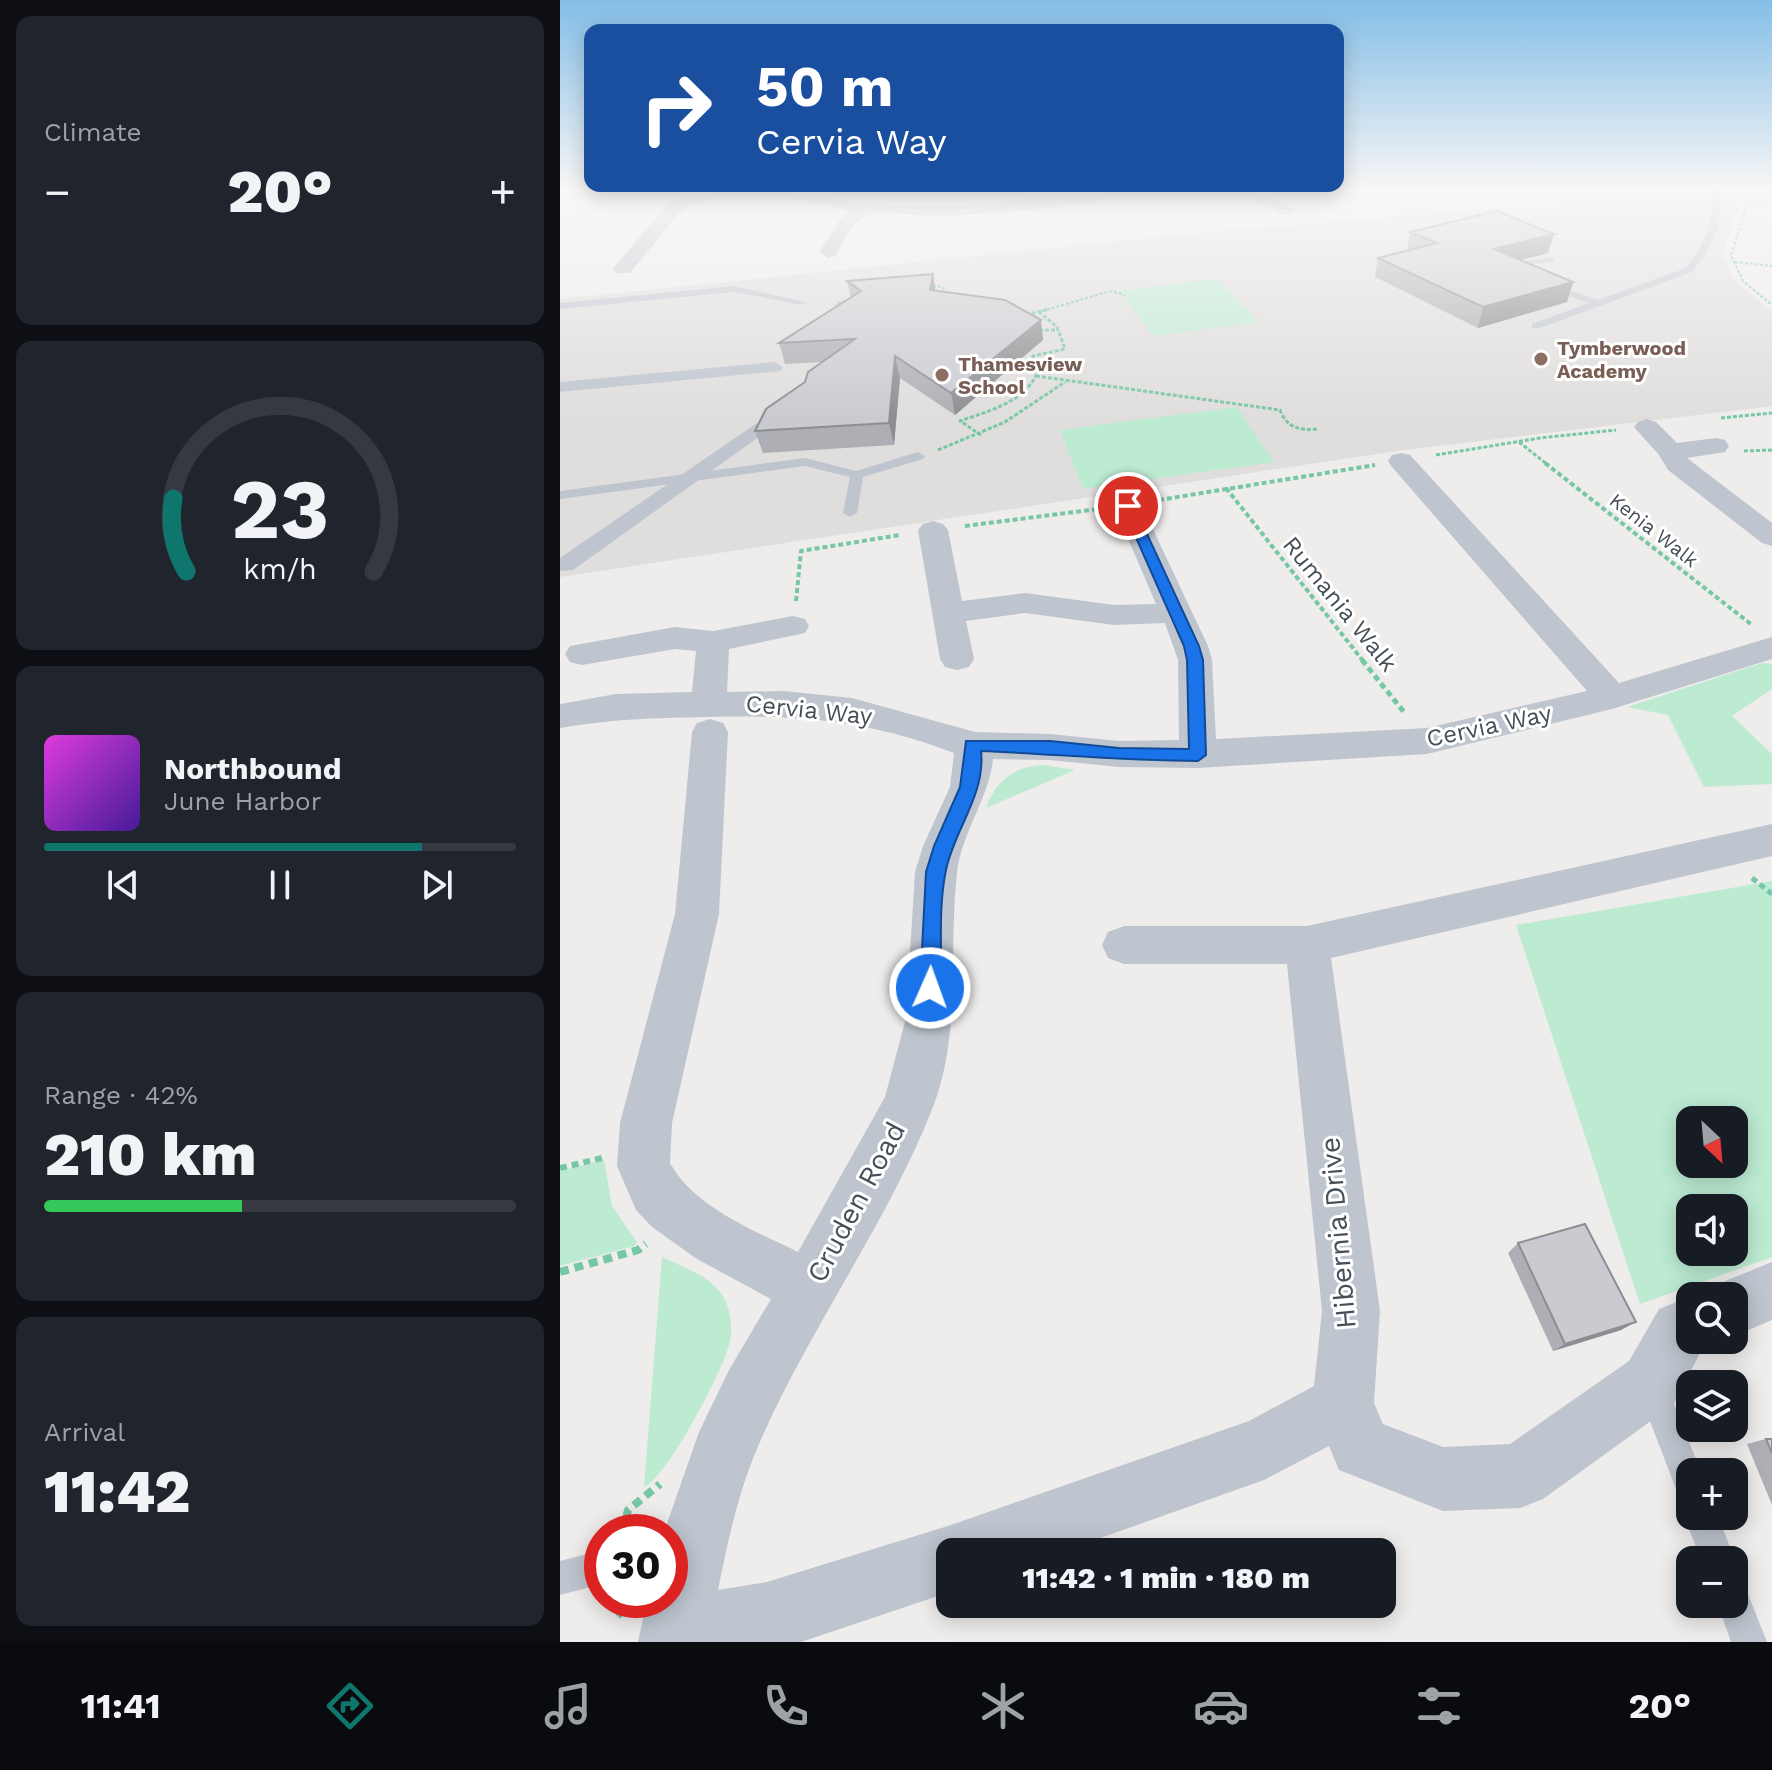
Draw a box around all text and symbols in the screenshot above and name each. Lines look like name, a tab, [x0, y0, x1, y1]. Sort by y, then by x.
text: 50 m	[756, 54, 893, 120]
icon: right	[624, 56, 728, 160]
text: Climate	[44, 117, 142, 147]
text: Cervia Way	[756, 121, 946, 163]
text: 20°	[227, 156, 333, 227]
text: −	[44, 166, 71, 218]
text: +	[489, 166, 516, 218]
place label: Tymberwood Academy	[1557, 336, 1686, 383]
marker: Tymberwood Academy	[1532, 350, 1550, 368]
place label: Thamesview School	[958, 352, 1082, 399]
marker: Thamesview School	[933, 366, 951, 384]
text: 23	[231, 460, 329, 557]
pin	[1094, 472, 1162, 540]
icon: arrive	[1106, 484, 1150, 528]
street label: Kenia Walk	[1605, 488, 1703, 572]
street label: Rumania Walk	[1277, 531, 1403, 677]
text: km/h	[243, 552, 317, 586]
street label: Cervia Way	[744, 689, 874, 731]
street label: Cervia Way	[1424, 699, 1555, 753]
text: Northbound	[164, 751, 341, 786]
text: June Harbor	[164, 786, 321, 816]
icon: previous	[101, 863, 145, 907]
icon: pause	[258, 863, 302, 907]
icon: next	[415, 863, 459, 907]
position arrow	[888, 946, 972, 1030]
text: Range · 42%	[44, 1080, 198, 1110]
north arrow	[1676, 1106, 1748, 1178]
map controls	[1676, 1106, 1748, 1618]
street label: Cruden Road	[800, 1116, 912, 1288]
text: 210 km	[44, 1119, 257, 1190]
street label: Hibernia Drive	[1313, 1136, 1363, 1330]
button: sound	[1676, 1194, 1748, 1266]
button: search	[1676, 1282, 1748, 1354]
button: layers	[1676, 1370, 1748, 1442]
text: Arrival	[44, 1417, 125, 1447]
text: 11:42	[44, 1456, 190, 1527]
button: +	[1676, 1458, 1748, 1530]
speed limit sign: 30	[584, 1514, 688, 1618]
button: −	[1676, 1546, 1748, 1618]
text: 11:42 · 1 min · 180 m	[1022, 1560, 1310, 1595]
icon: directions	[322, 1678, 378, 1734]
icon: music	[540, 1678, 596, 1734]
icon: phone	[758, 1678, 814, 1734]
icon: climate	[975, 1678, 1031, 1734]
icon: car	[1193, 1678, 1249, 1734]
icon: filters	[1411, 1678, 1467, 1734]
text: 11:41	[81, 1685, 161, 1727]
text: 20°	[1629, 1685, 1691, 1727]

